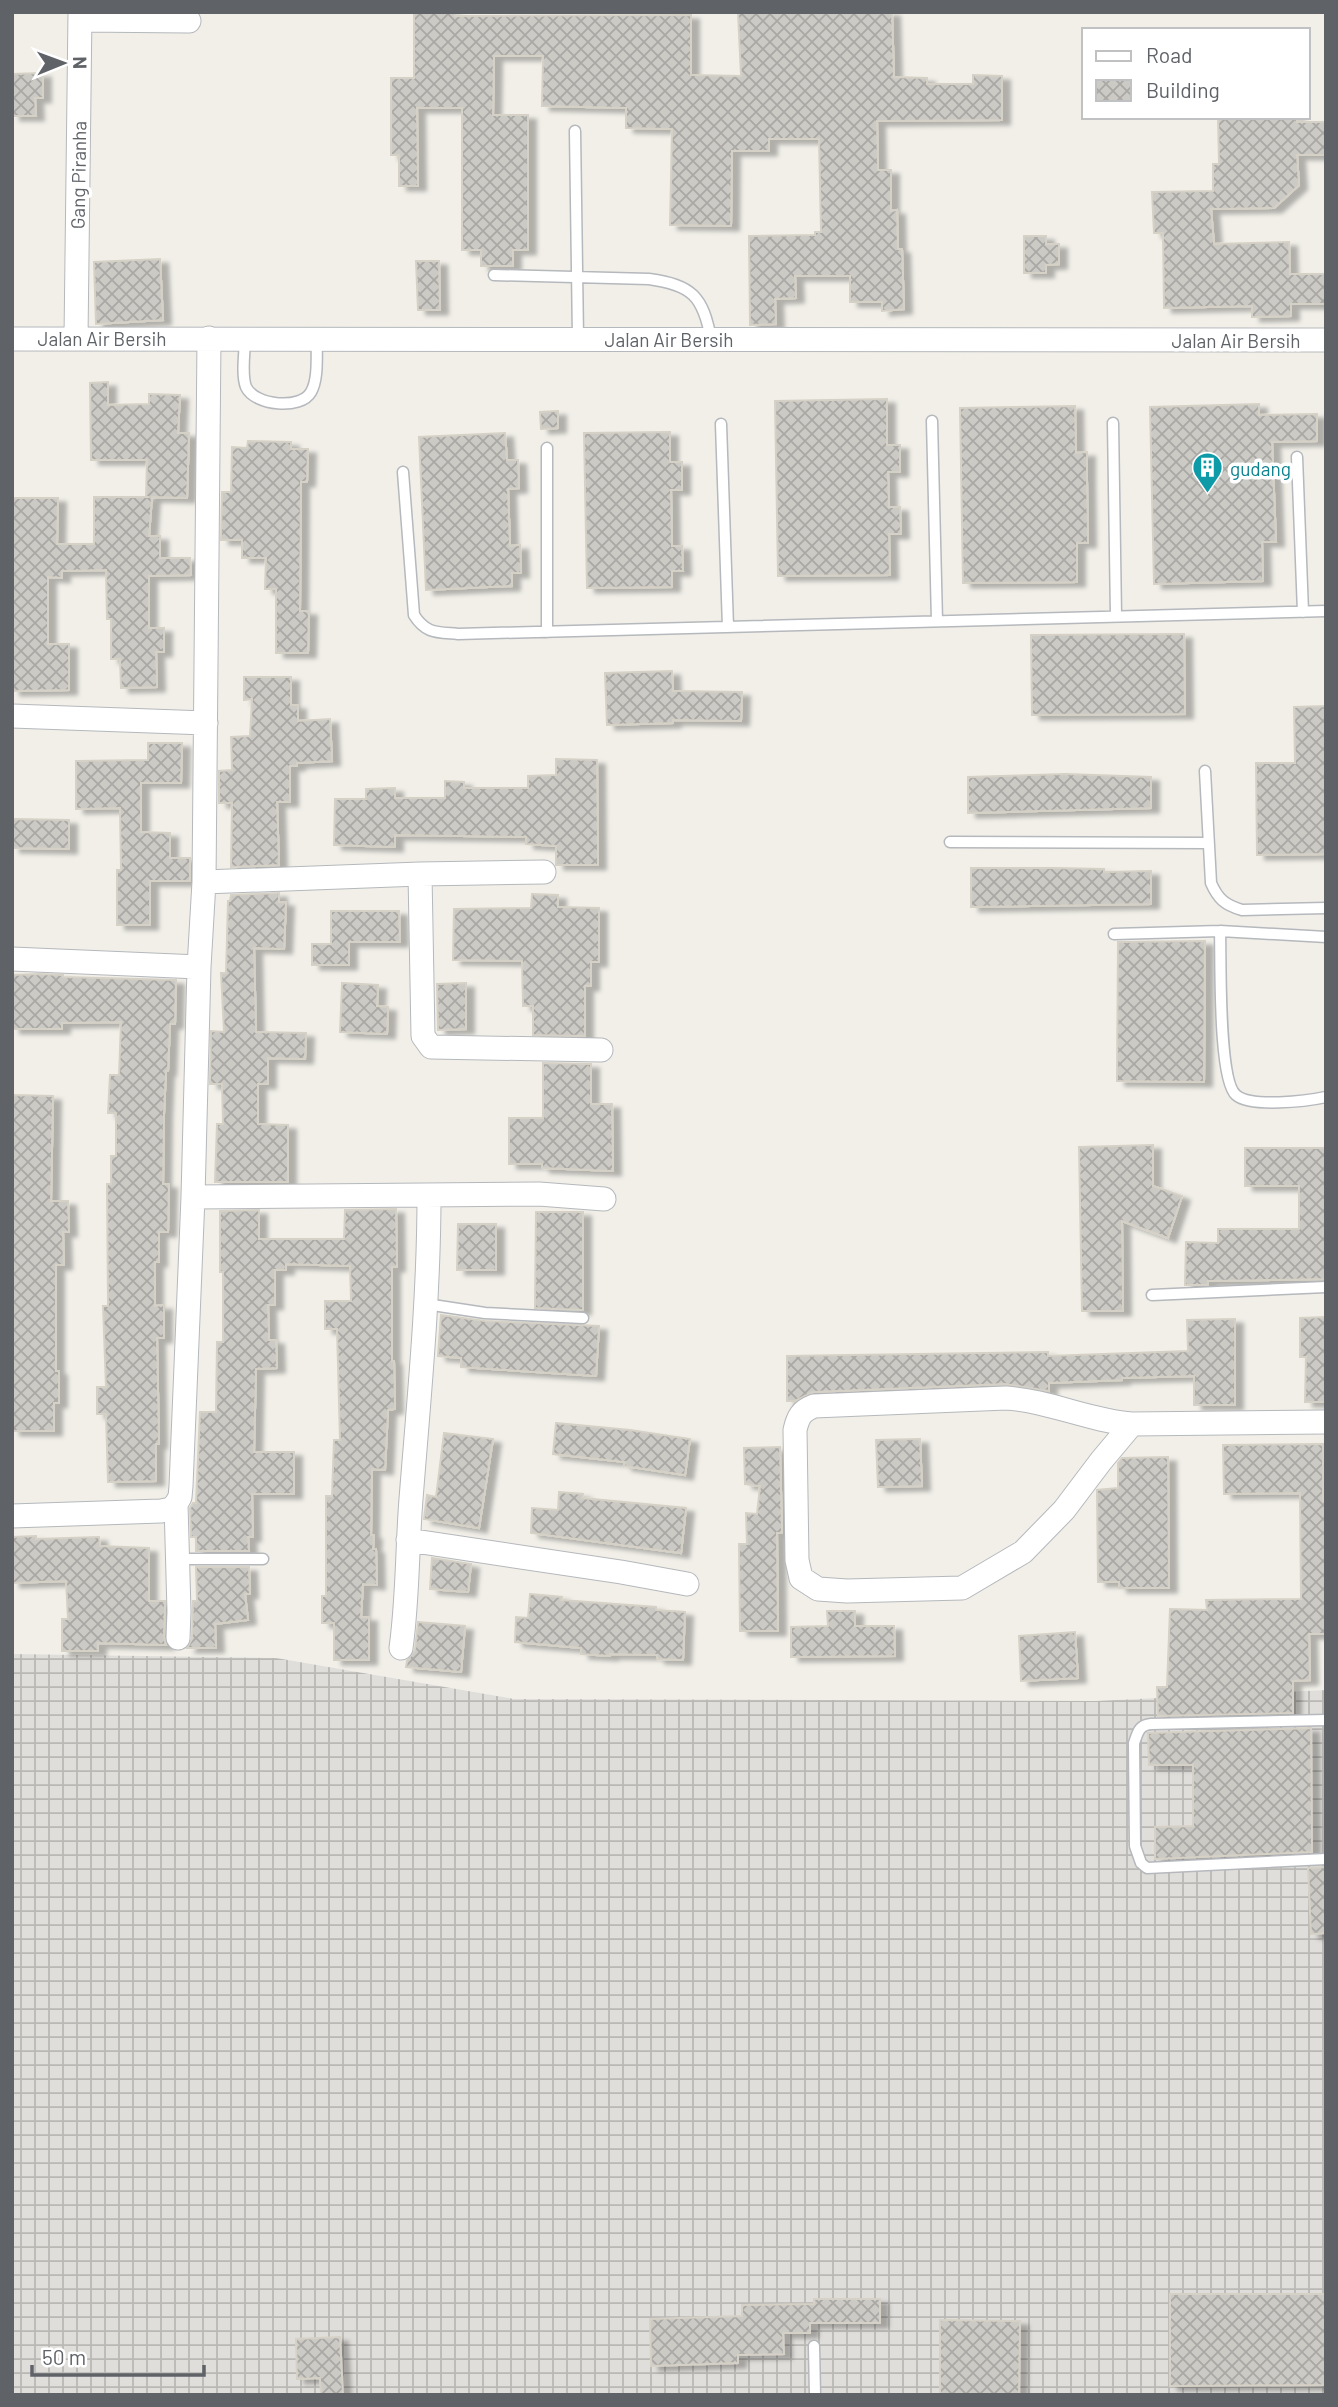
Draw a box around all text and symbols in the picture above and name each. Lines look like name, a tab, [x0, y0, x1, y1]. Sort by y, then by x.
north arrow	[28, 28, 98, 98]
legend	[1082, 28, 1310, 119]
text: Road	[1146, 42, 1192, 67]
text: N	[69, 56, 92, 69]
text: Building	[1146, 77, 1220, 102]
street label: Gang Piranha	[66, 121, 90, 229]
street label: Jalan Air Bersih	[37, 327, 167, 350]
street label: Jalan Air Bersih	[604, 328, 734, 351]
street label: Jalan Air Bersih	[1171, 329, 1301, 352]
building icon: gudang	[1190, 451, 1224, 495]
place label: gudang	[1230, 457, 1291, 480]
scale bar	[32, 2334, 203, 2378]
text: 50 m	[42, 2344, 86, 2369]

